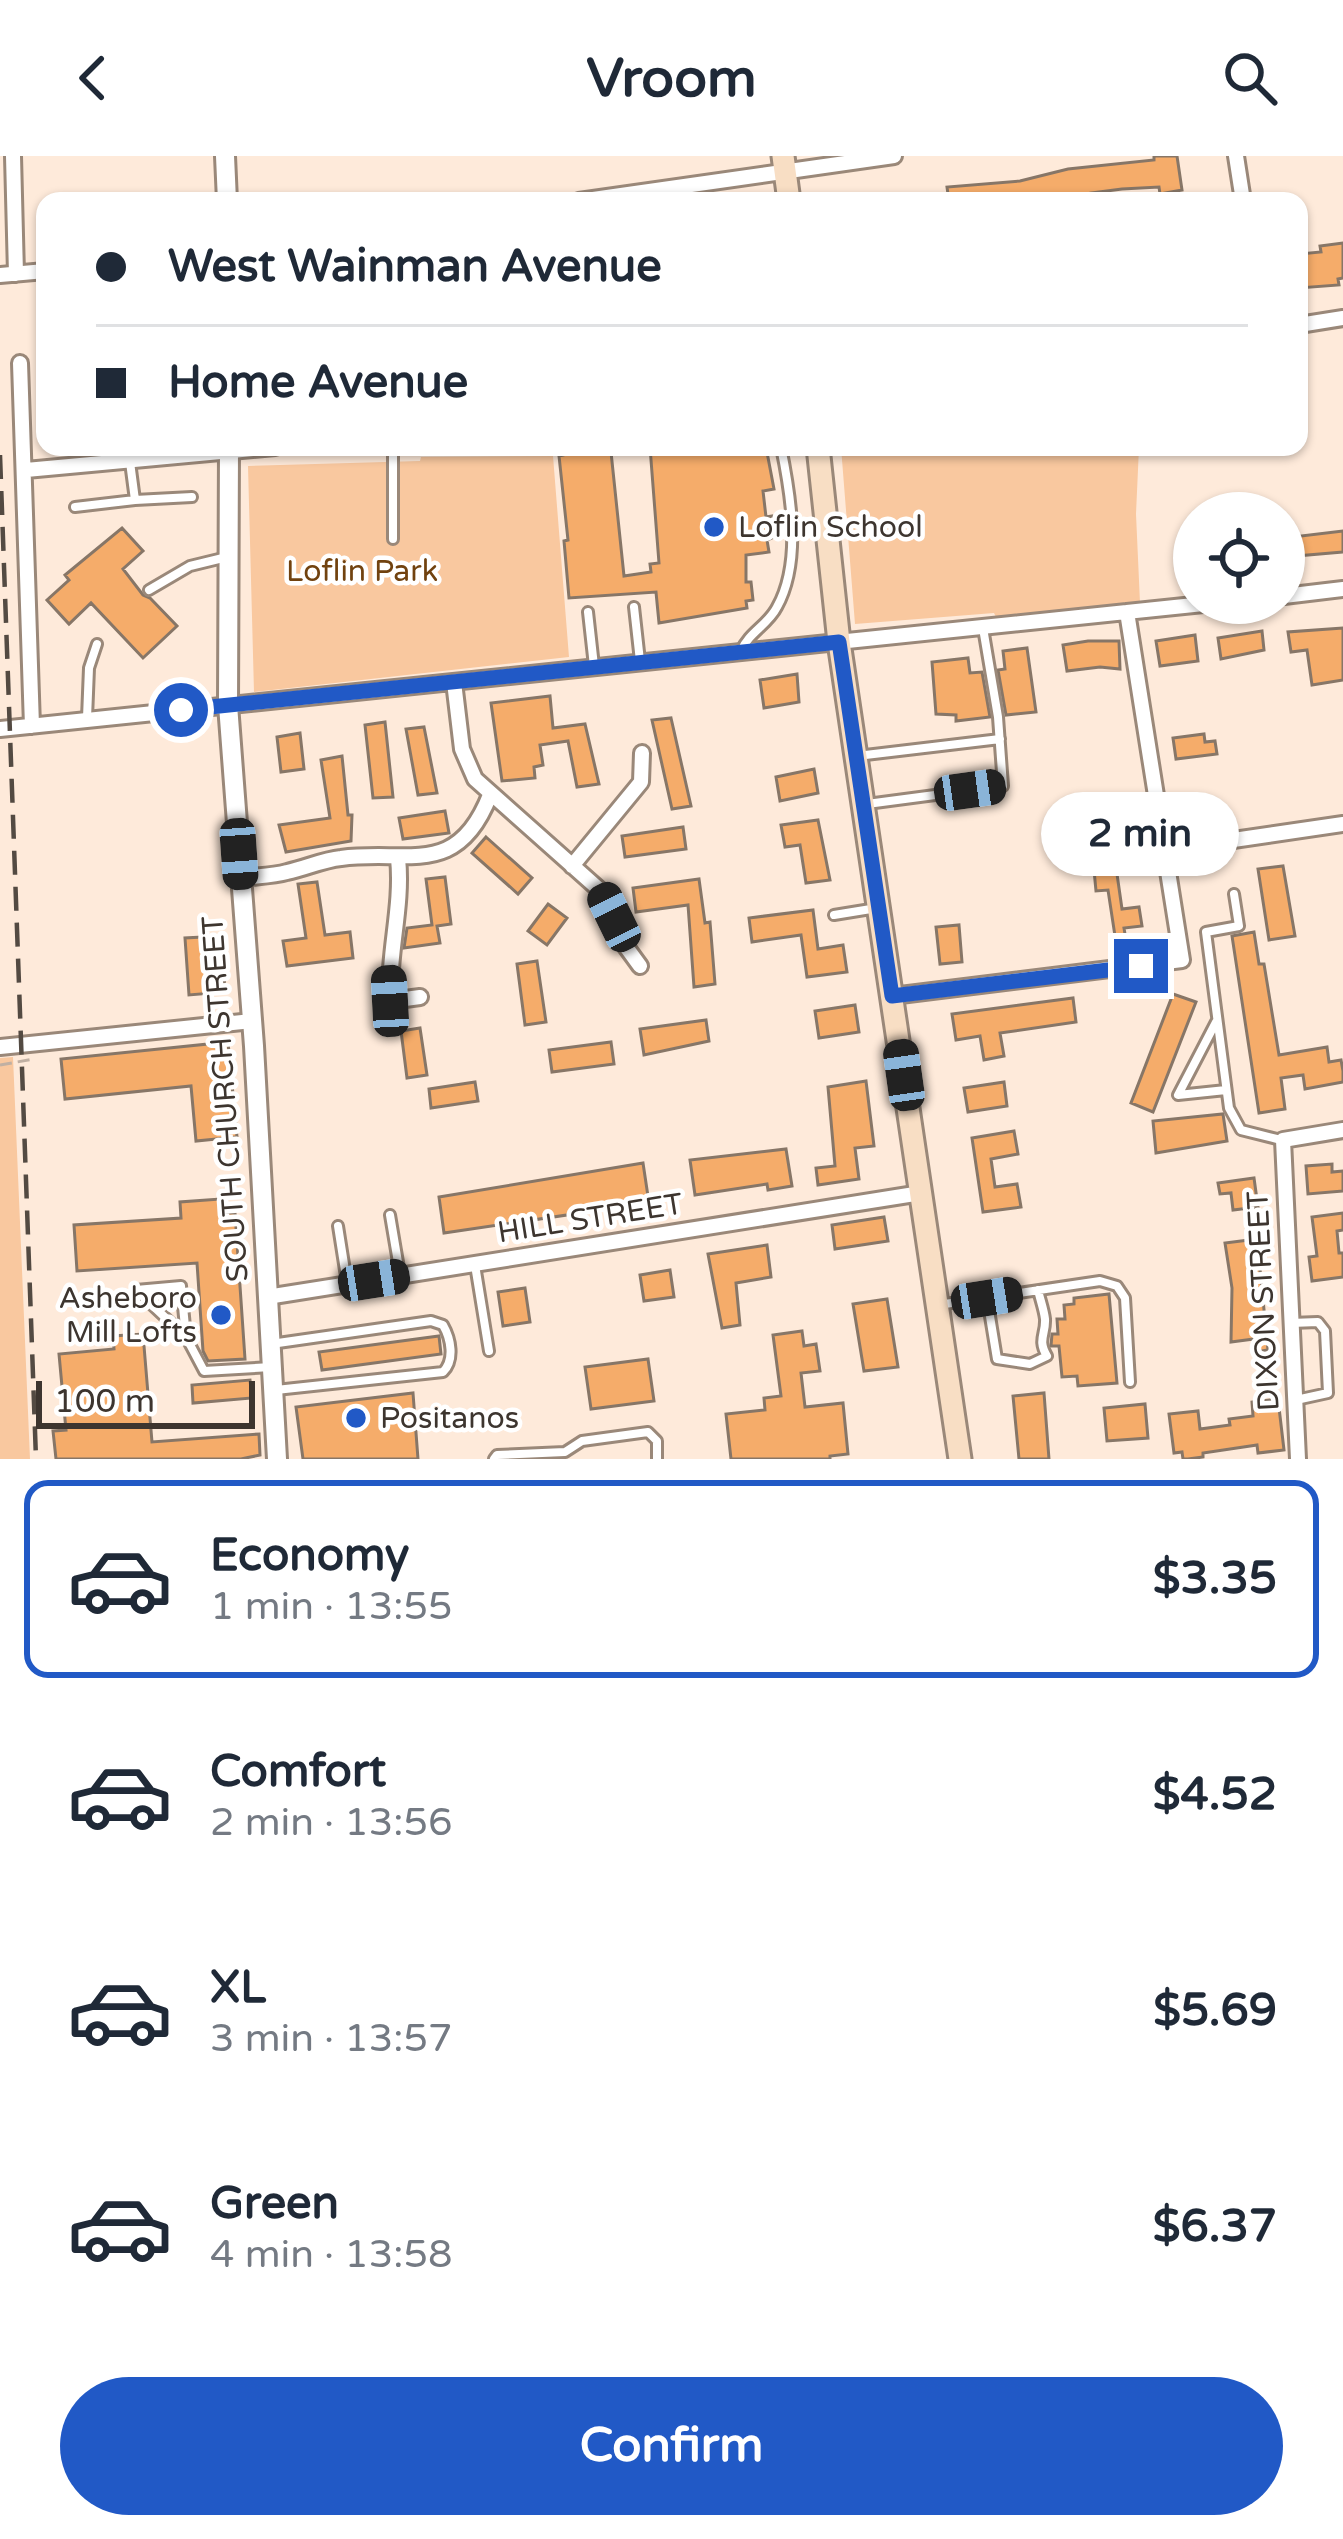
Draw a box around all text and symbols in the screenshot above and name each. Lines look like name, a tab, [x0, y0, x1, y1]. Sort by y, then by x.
icon: back	[60, 45, 126, 111]
icon: search	[1217, 45, 1283, 111]
text: Vroom	[586, 46, 757, 111]
text: West Wainman Avenue	[168, 240, 662, 294]
text: Home Avenue	[168, 356, 468, 410]
map controls	[1173, 492, 1305, 624]
button: locate	[1173, 492, 1305, 624]
place label: Loflin School	[738, 509, 923, 546]
marker: Loflin School	[701, 514, 727, 540]
park label: Loflin Park	[286, 553, 438, 590]
route start	[154, 683, 208, 737]
car	[932, 767, 1008, 813]
callout: 2 min	[1042, 792, 1240, 876]
text: 2 min	[1088, 810, 1192, 857]
car	[219, 817, 259, 891]
car	[582, 877, 646, 957]
street label: SOUTH CHURCH STREET	[194, 915, 257, 1283]
route end	[1114, 939, 1168, 993]
car	[370, 964, 410, 1038]
car	[881, 1037, 927, 1113]
street label: HILL STREET	[495, 1186, 685, 1251]
street label: DIXON STREET	[1239, 1190, 1288, 1412]
car	[336, 1257, 412, 1303]
car	[949, 1275, 1025, 1321]
place label: Asheboro Mill Lofts	[59, 1280, 197, 1351]
marker: Asheboro Mill Lofts	[208, 1302, 234, 1328]
scale bar	[36, 1375, 255, 1428]
text: 100 m	[54, 1382, 155, 1421]
place label: Positanos	[380, 1400, 519, 1437]
marker: Positanos	[343, 1405, 369, 1431]
icon: car	[66, 1525, 174, 1633]
text: Economy	[210, 1529, 409, 1583]
text: $3.35	[1153, 1552, 1277, 1606]
text: 1 min · 13:55	[210, 1583, 452, 1630]
icon: car	[66, 1741, 174, 1849]
text: Comfort	[210, 1745, 386, 1799]
text: $4.52	[1153, 1768, 1277, 1822]
text: 2 min · 13:56	[210, 1799, 452, 1846]
icon: car	[66, 1957, 174, 2065]
text: XL	[210, 1961, 266, 2015]
text: $5.69	[1153, 1984, 1277, 2038]
text: 3 min · 13:57	[210, 2015, 452, 2062]
icon: car	[66, 2173, 174, 2281]
text: Green	[210, 2177, 339, 2231]
text: $6.37	[1153, 2200, 1277, 2254]
text: 4 min · 13:58	[210, 2231, 452, 2278]
button: Confirm	[60, 2377, 1283, 2515]

